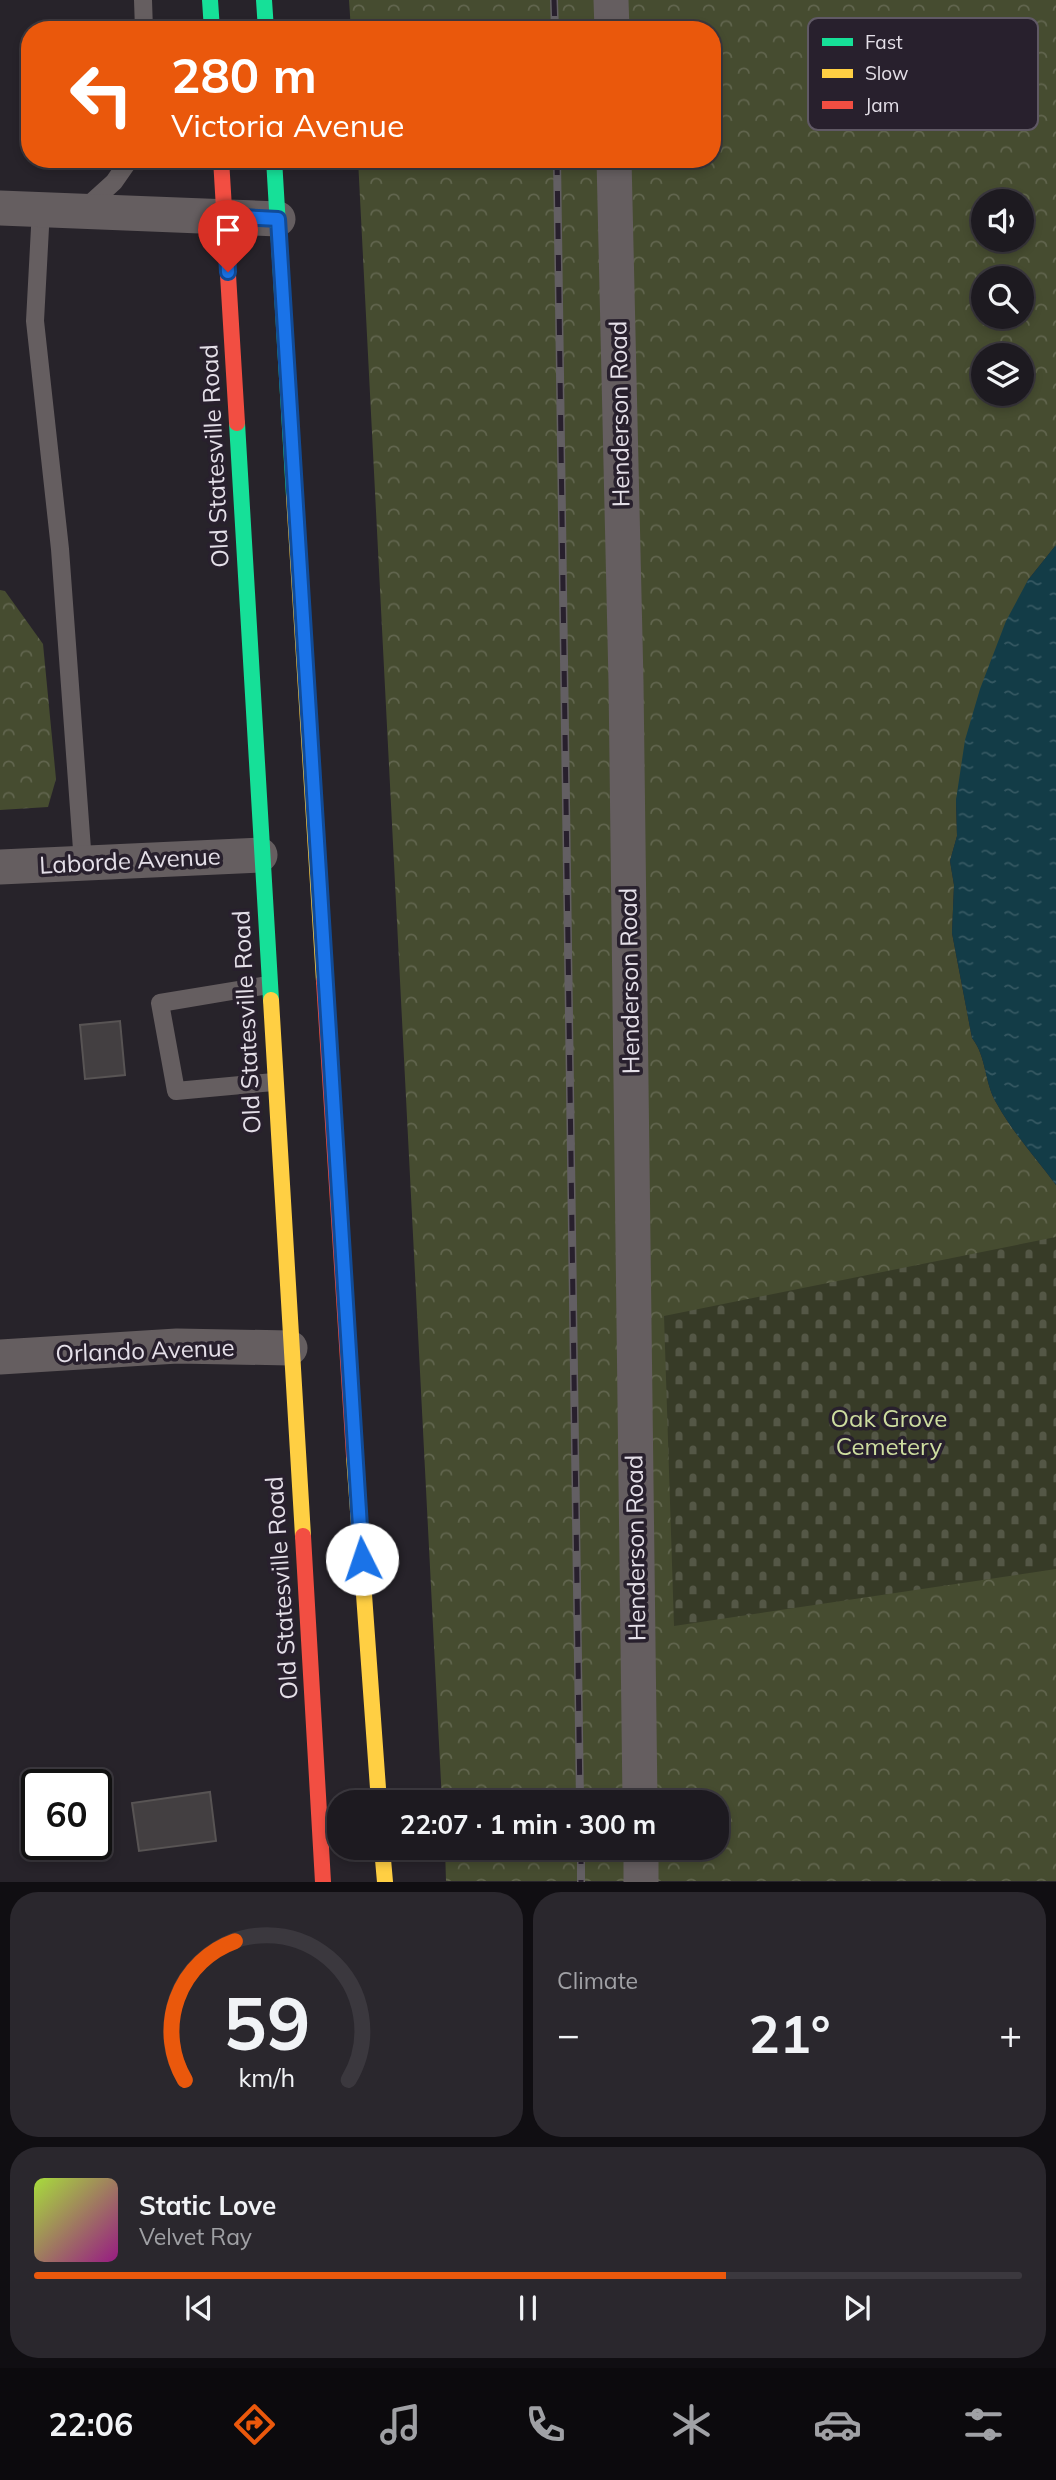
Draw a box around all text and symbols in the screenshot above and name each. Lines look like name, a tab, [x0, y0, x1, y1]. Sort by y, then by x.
legend	[808, 18, 1038, 130]
text: Fast	[865, 30, 903, 54]
text: 280 m	[171, 44, 317, 105]
icon: left	[56, 49, 147, 140]
text: Slow	[865, 61, 909, 85]
text: Jam	[865, 93, 899, 117]
text: Victoria Avenue	[171, 105, 404, 145]
map controls	[971, 189, 1034, 406]
button: sound	[971, 189, 1034, 252]
pin	[198, 200, 258, 272]
icon: arrive	[209, 211, 247, 249]
button: search	[971, 266, 1034, 329]
street label: Henderson Road	[602, 321, 636, 507]
button: layers	[971, 343, 1034, 406]
street label: Old Statesville Road	[193, 344, 235, 569]
street label: Laborde Avenue	[39, 840, 221, 880]
street label: Henderson Road	[612, 888, 646, 1074]
street label: Old Statesville Road	[225, 910, 267, 1135]
street label: Orlando Avenue	[55, 1332, 235, 1368]
park label: Oak Grove Cemetery	[831, 1403, 947, 1461]
street label: Henderson Road	[618, 1455, 652, 1641]
street label: Old Statesville Road	[258, 1475, 304, 1701]
position arrow	[325, 1522, 399, 1596]
speed limit sign: 60	[21, 1769, 112, 1860]
text: 22:07 · 1 min · 300 m	[400, 1808, 656, 1841]
text: Climate	[557, 1966, 638, 1995]
text: 59	[223, 1978, 310, 2069]
text: 21°	[748, 2001, 831, 2066]
text: −	[557, 2010, 580, 2058]
text: +	[999, 2010, 1022, 2058]
text: km/h	[238, 2062, 295, 2093]
text: Static Love	[139, 2189, 276, 2222]
text: Velvet Ray	[139, 2222, 252, 2251]
icon: previous	[180, 2289, 218, 2327]
icon: pause	[509, 2289, 547, 2327]
icon: next	[838, 2289, 876, 2327]
icon: directions	[230, 2400, 279, 2449]
icon: music	[376, 2400, 425, 2449]
icon: phone	[521, 2400, 570, 2449]
icon: climate	[667, 2400, 716, 2449]
icon: car	[813, 2400, 862, 2449]
icon: filters	[959, 2400, 1008, 2449]
text: 22:06	[48, 2404, 133, 2444]

